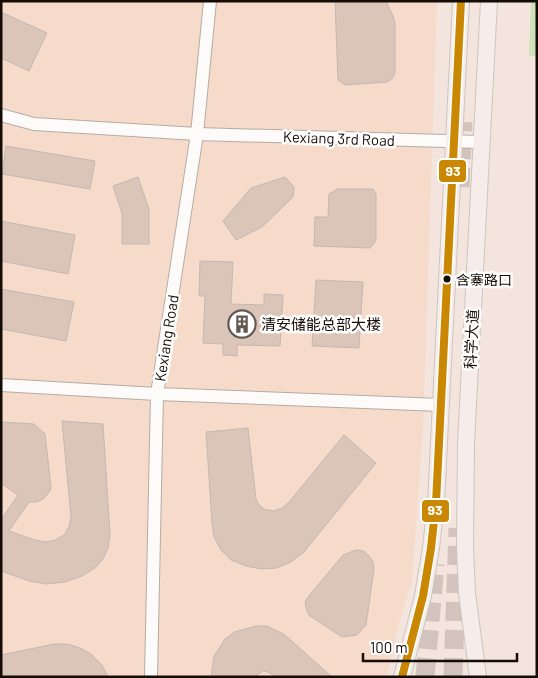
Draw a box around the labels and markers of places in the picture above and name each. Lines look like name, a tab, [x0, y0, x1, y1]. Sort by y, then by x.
place label: 含寨路口	[456, 271, 512, 288]
marker: 含寨路口	[442, 274, 452, 284]
building icon: 清安储能总部大楼	[227, 309, 257, 339]
place label: 清安储能总部大楼	[261, 315, 381, 333]

